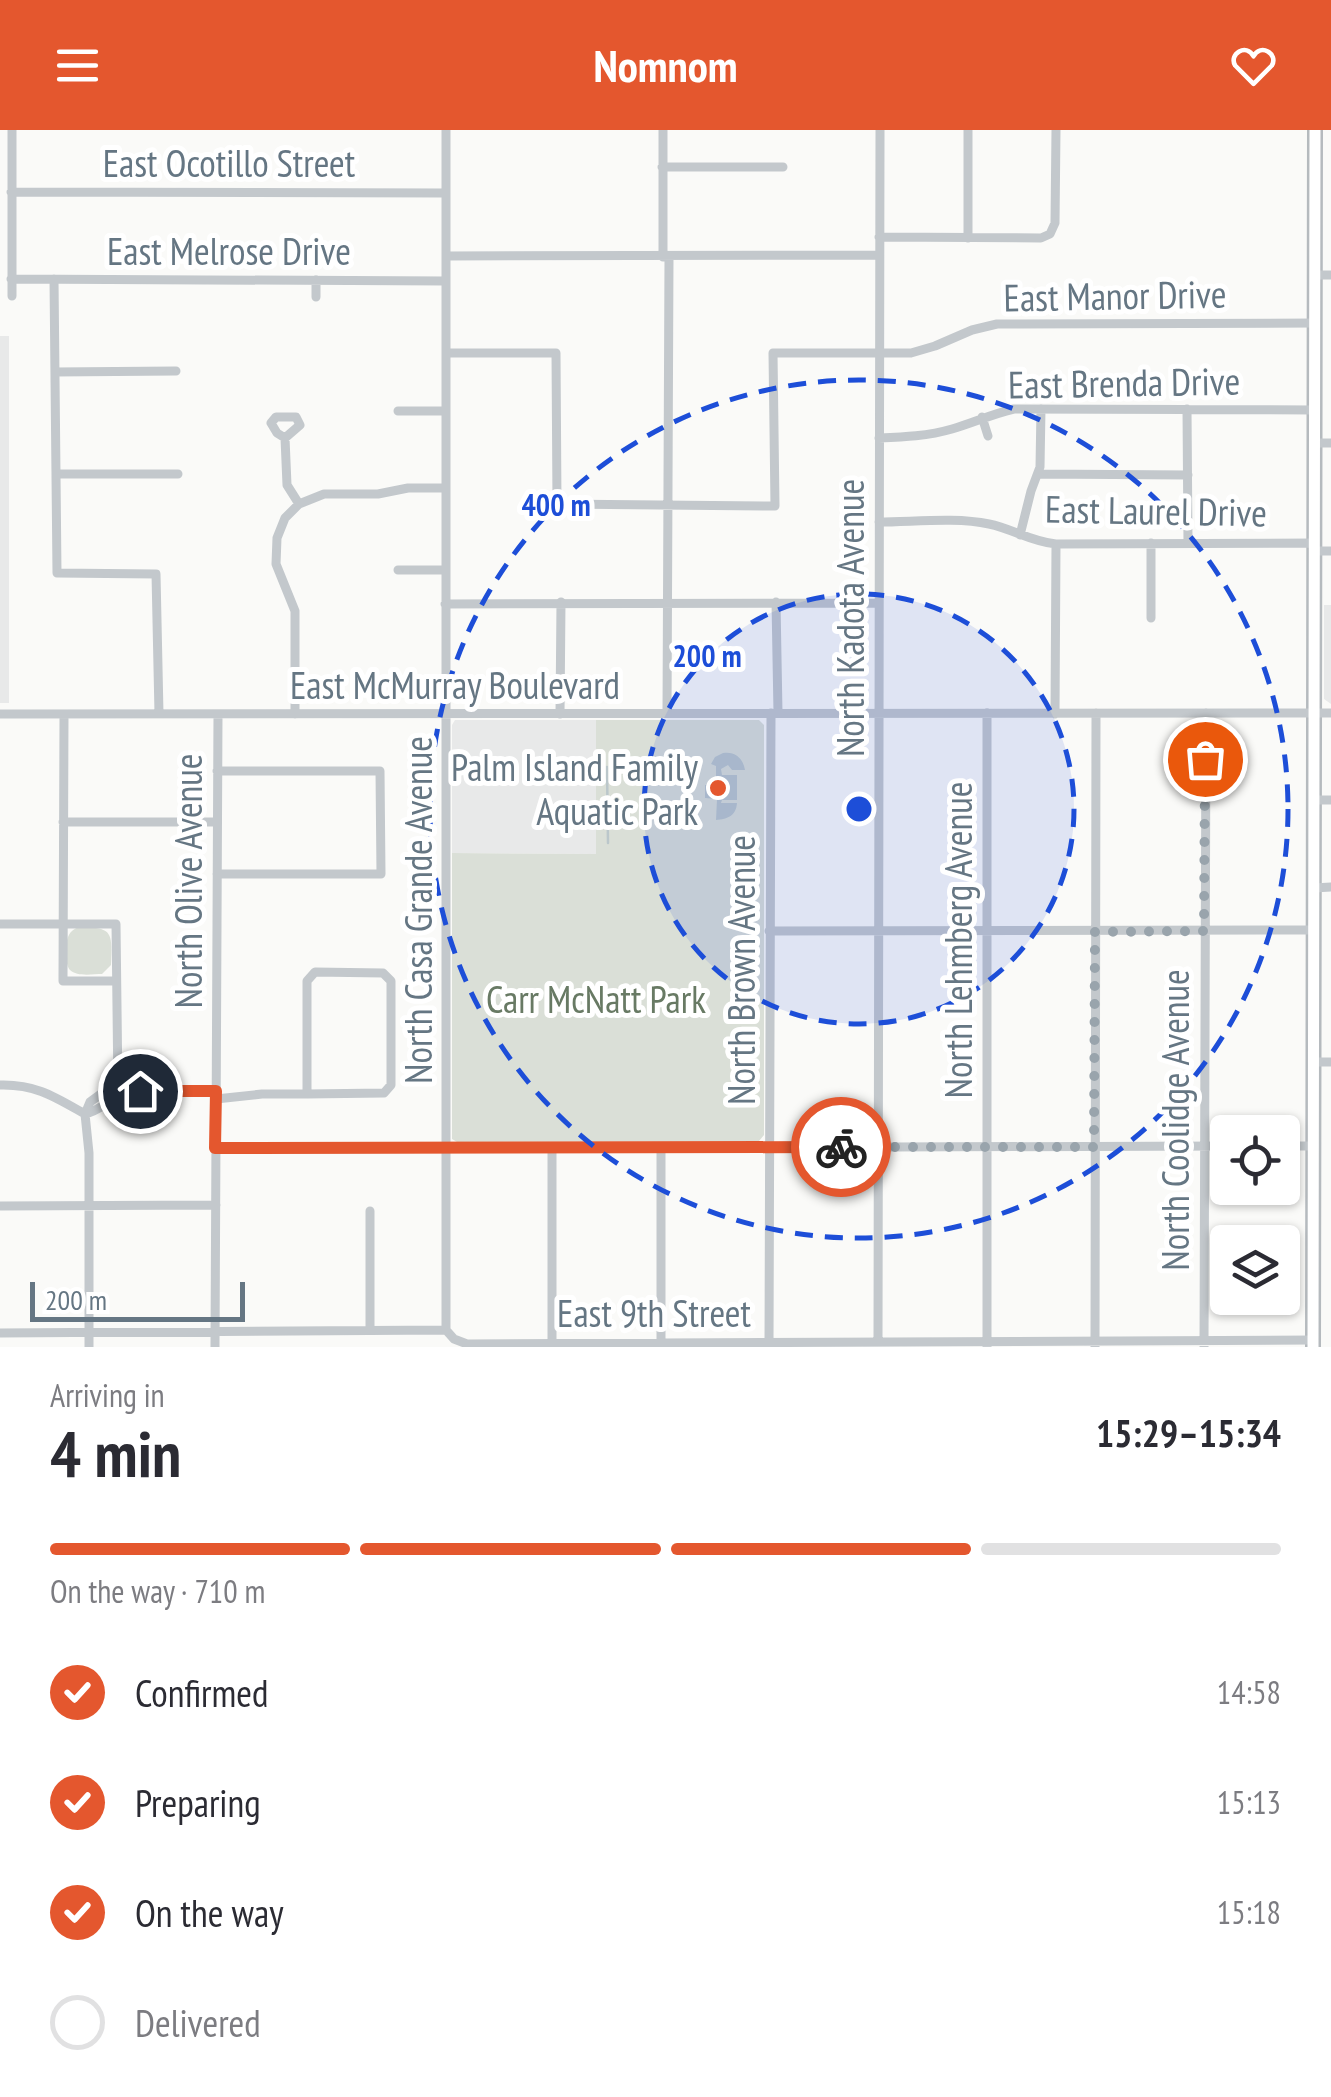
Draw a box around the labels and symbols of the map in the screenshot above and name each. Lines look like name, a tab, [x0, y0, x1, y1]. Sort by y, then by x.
street label: East Ocotillo Street	[103, 138, 356, 187]
street label: East Melrose Drive	[107, 226, 351, 275]
street label: East Manor Drive	[1003, 269, 1227, 321]
street label: East Brenda Drive	[1007, 355, 1241, 409]
street label: North Kadota Avenue	[825, 479, 874, 757]
street label: East Laurel Drive	[1045, 484, 1267, 536]
text: 400 m	[521, 485, 591, 524]
text: 200 m	[672, 636, 742, 675]
street label: East McMurray Boulevard	[290, 660, 620, 709]
pin	[1163, 717, 1248, 802]
street label: North Casa Grande Avenue	[393, 736, 442, 1084]
place label: Palm Island Family Aquatic Park	[451, 742, 699, 835]
street label: North Olive Avenue	[163, 754, 212, 1008]
marker: Palm Island Family Aquatic Park	[707, 777, 729, 799]
street label: North Lehmberg Avenue	[933, 782, 982, 1098]
centre of rings	[841, 791, 877, 827]
street label: North Brown Avenue	[716, 835, 765, 1105]
street label: North Coolidge Avenue	[1150, 969, 1199, 1271]
park label: Carr McNatt Park	[486, 974, 706, 1023]
pin	[98, 1049, 183, 1134]
courier	[791, 1097, 891, 1197]
scale bar	[30, 1277, 245, 1322]
street label: East 9th Street	[557, 1288, 751, 1337]

